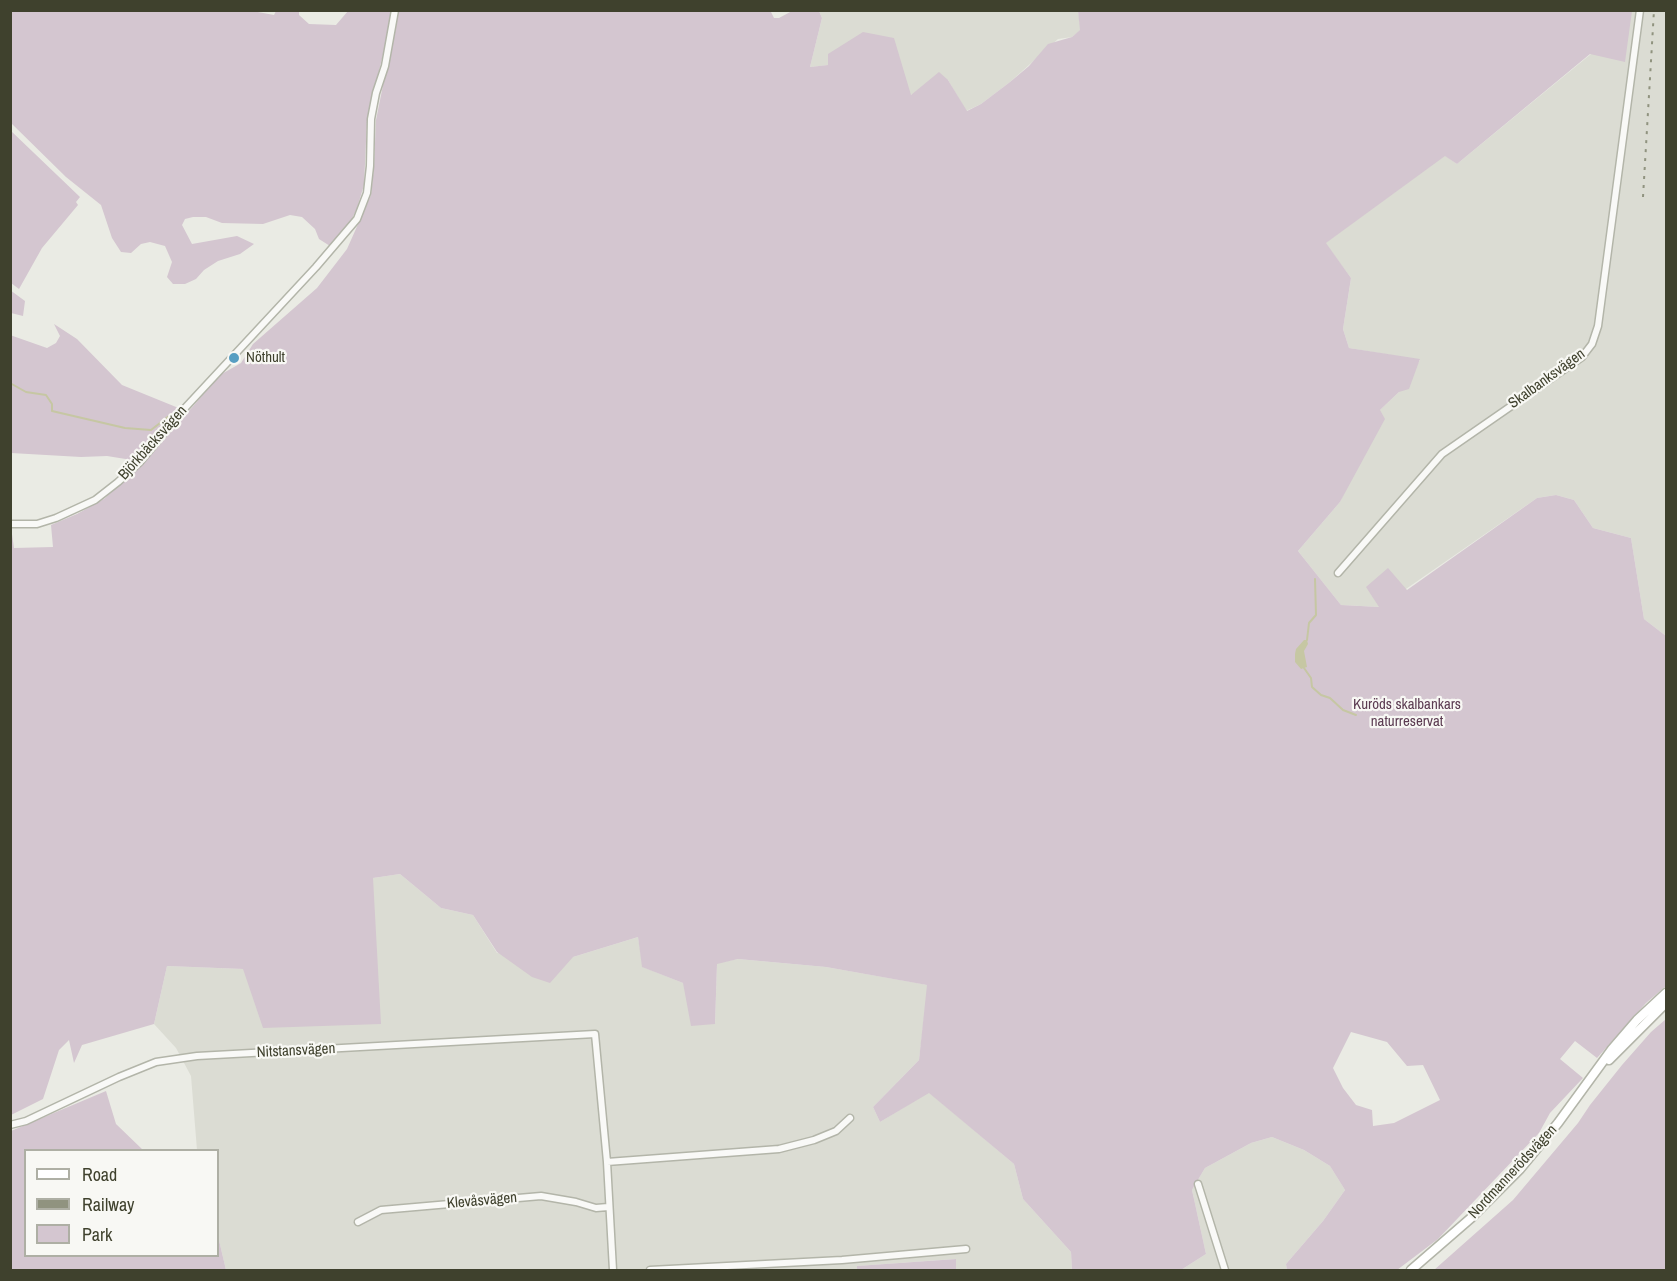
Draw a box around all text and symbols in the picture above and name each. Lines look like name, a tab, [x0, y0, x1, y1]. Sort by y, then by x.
street label: Skalbanksvägen	[1505, 345, 1589, 413]
place label: Nöthult	[246, 349, 285, 367]
marker: Nöthult	[227, 351, 241, 365]
street label: Björkbäcksvägen	[115, 402, 191, 484]
park label: Kuröds skalbankars naturreservat	[1353, 696, 1461, 731]
street label: Nitstansvägen	[256, 1040, 336, 1062]
street label: Nordmannerödsvägen	[1465, 1121, 1561, 1223]
legend	[24, 1149, 219, 1257]
text: Road	[82, 1162, 117, 1187]
street label: Klevåsvägen	[446, 1189, 518, 1213]
text: Railway	[82, 1192, 135, 1217]
text: Park	[82, 1222, 112, 1247]

